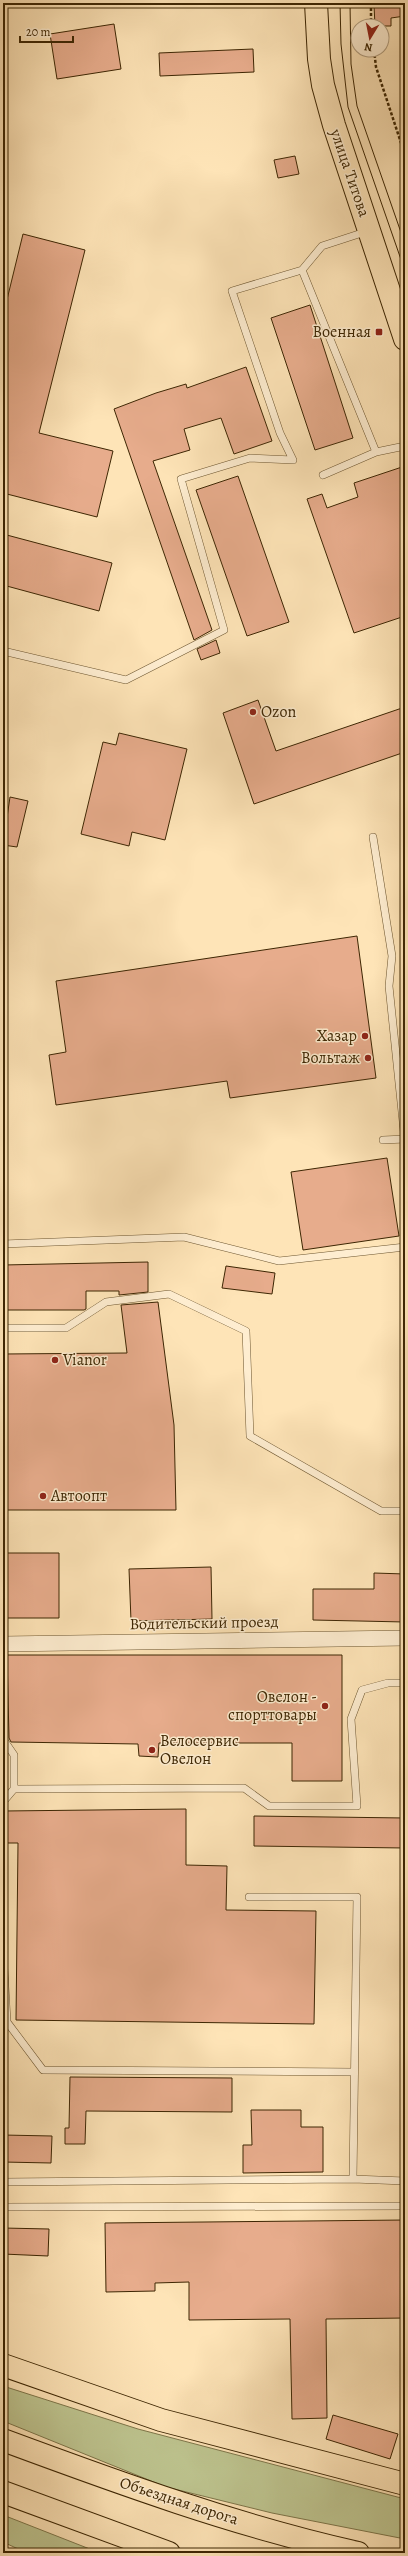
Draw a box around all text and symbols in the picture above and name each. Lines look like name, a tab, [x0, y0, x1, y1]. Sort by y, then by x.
scale bar	[20, 18, 73, 44]
north arrow	[350, 18, 390, 58]
text: 20 m	[26, 24, 50, 40]
text: N	[363, 39, 374, 55]
street label: улица Титова	[324, 125, 376, 221]
place label: Военная	[312, 321, 371, 343]
marker: Военная	[374, 327, 384, 337]
place label: Ozon	[261, 701, 296, 723]
marker: Ozon	[248, 707, 258, 717]
place label: Хазар	[317, 1025, 357, 1047]
marker: Хазар	[360, 1031, 370, 1041]
place label: Вольтаж	[301, 1047, 360, 1069]
marker: Вольтаж	[363, 1053, 373, 1063]
place label: Vianor	[62, 1349, 107, 1371]
marker: Vianor	[50, 1355, 60, 1365]
place label: Автоопт	[50, 1485, 107, 1507]
marker: Автоопт	[38, 1491, 48, 1501]
street label: Водительский проезд	[129, 1611, 279, 1635]
place label: Овелон - спорттовары	[228, 1686, 317, 1726]
marker: Овелон - спорттовары	[320, 1701, 330, 1711]
place label: Велосервис Овелон	[160, 1730, 239, 1770]
marker: Велосервис Овелон	[147, 1745, 157, 1755]
street label: Объездная дорога	[117, 2471, 242, 2531]

